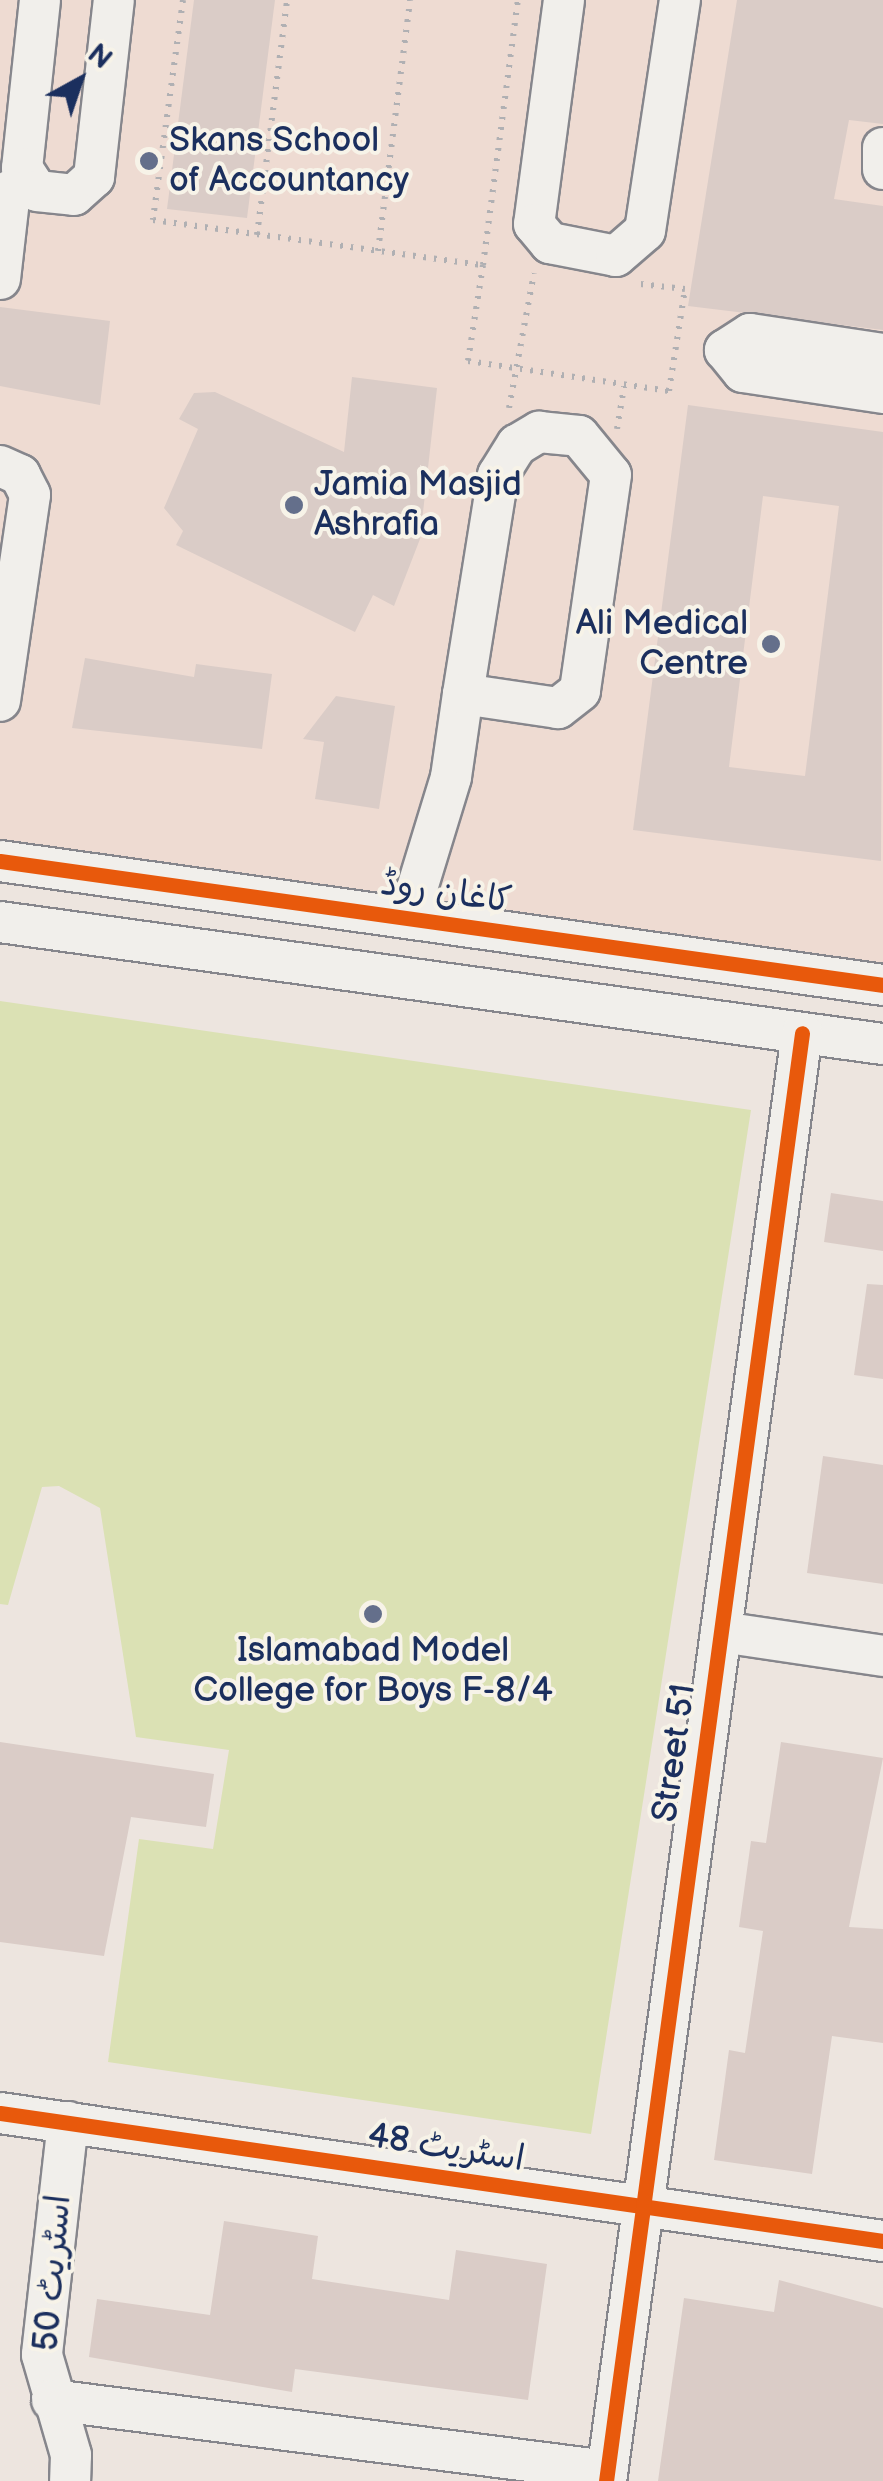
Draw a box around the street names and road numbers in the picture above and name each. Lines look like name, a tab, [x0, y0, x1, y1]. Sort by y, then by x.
street label: کاغان روڈ	[378, 863, 514, 923]
street label: Street 51	[645, 1681, 705, 1825]
street label: اسٹریٹ 48	[365, 2115, 527, 2181]
street label: اسٹریٹ 50	[25, 2193, 81, 2353]

